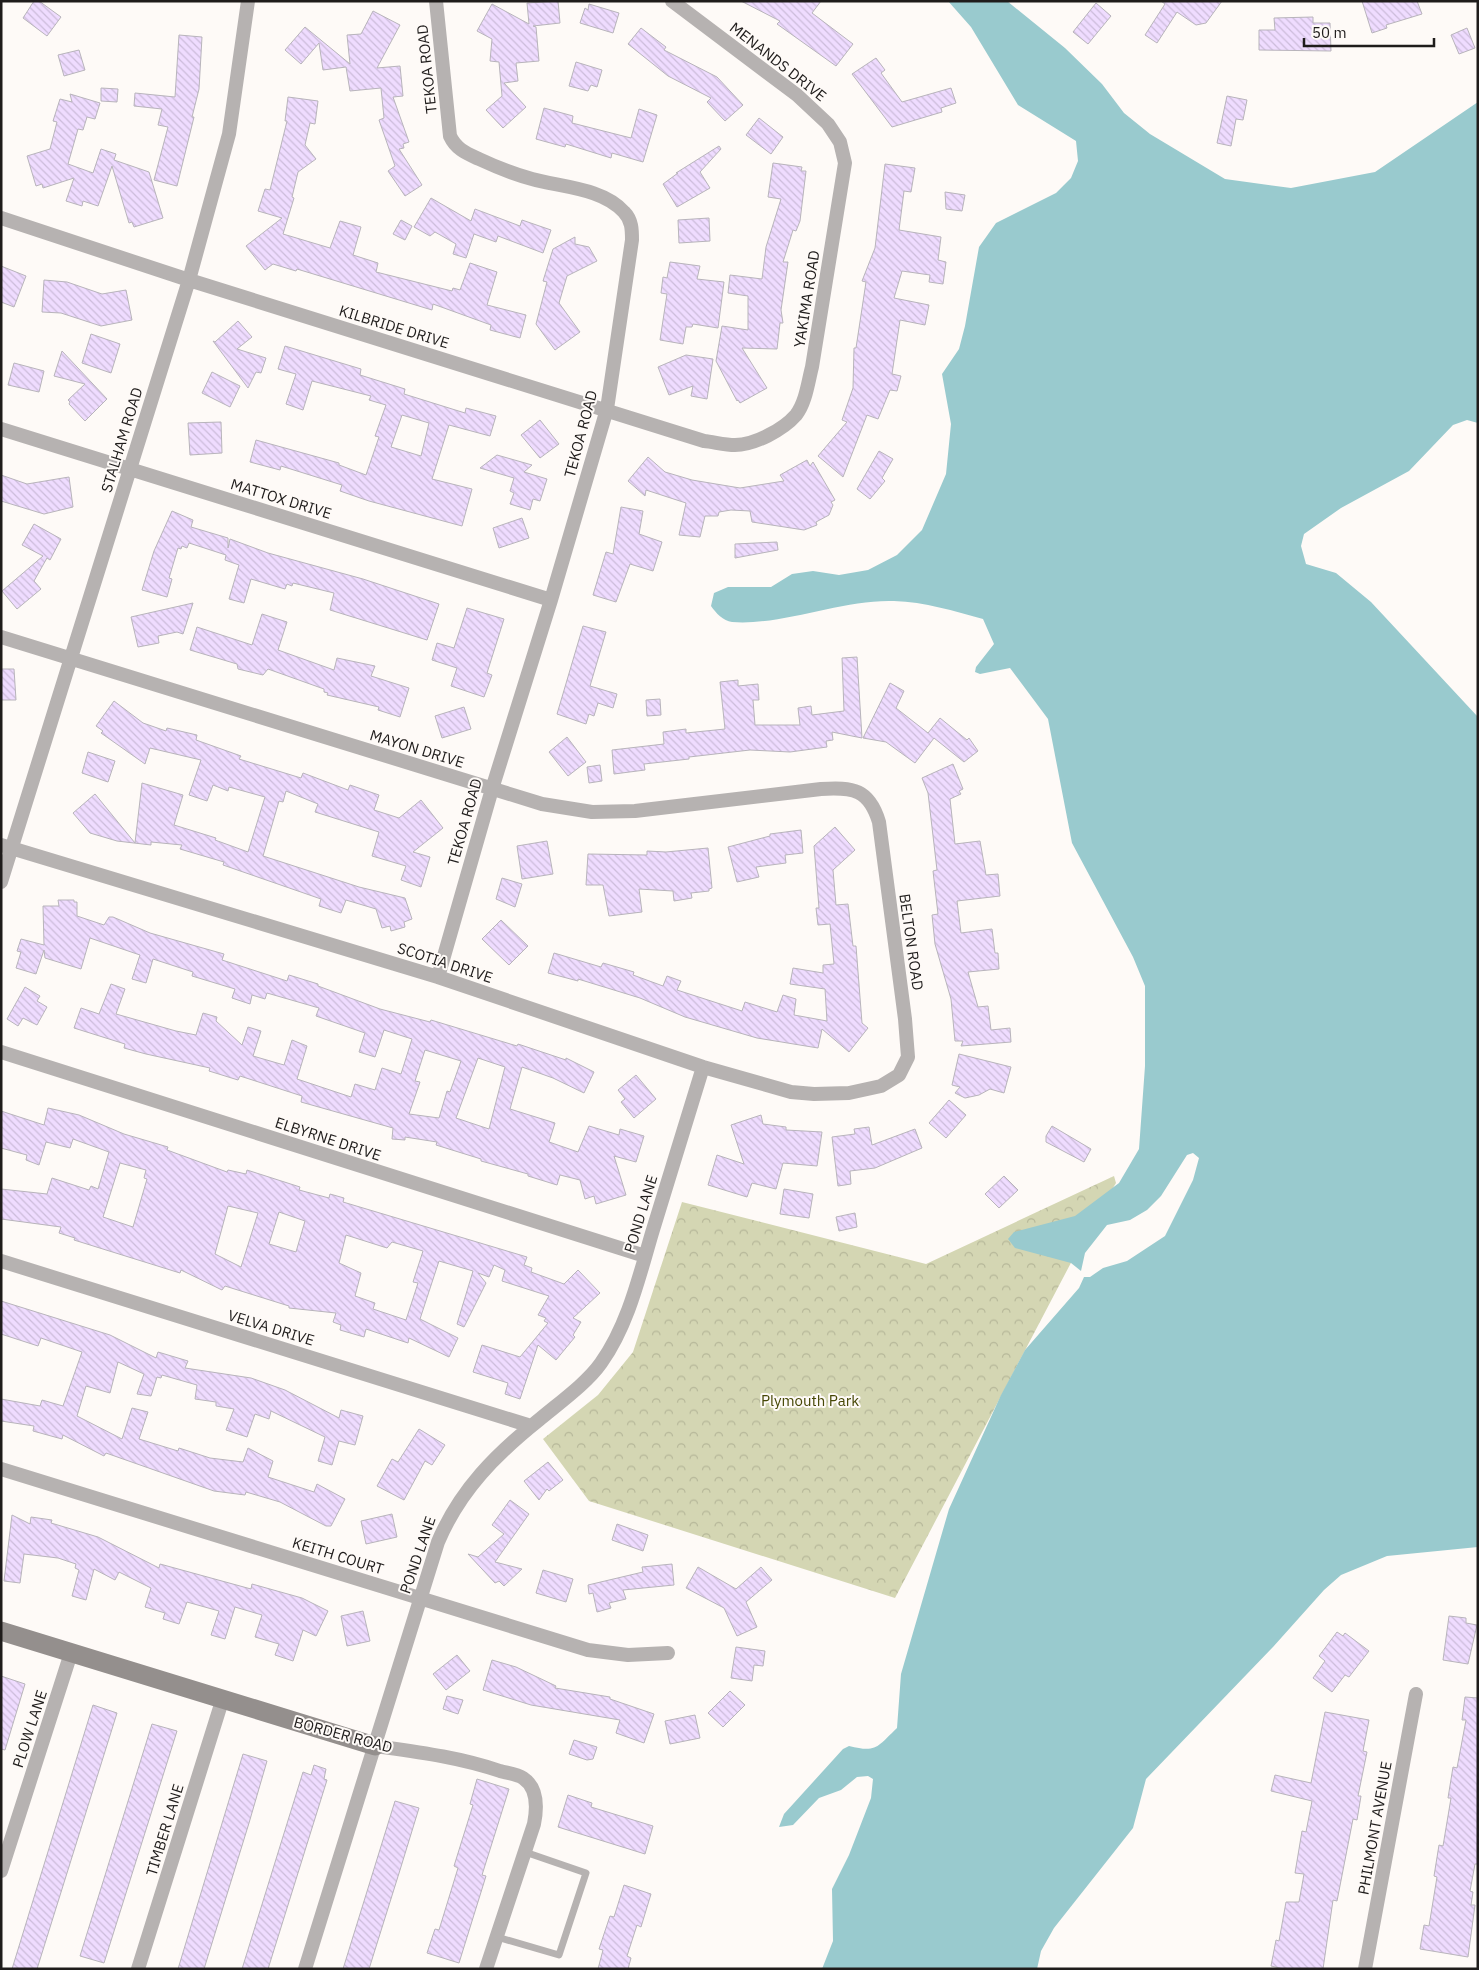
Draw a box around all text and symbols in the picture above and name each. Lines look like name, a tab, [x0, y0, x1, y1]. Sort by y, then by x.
scale bar	[1304, 15, 1434, 47]
street label: MENANDS DRIVE	[726, 18, 831, 105]
text: 50 m	[1312, 23, 1347, 42]
street label: TEKOA ROAD	[412, 24, 441, 115]
street label: YAKIMA ROAD	[789, 249, 824, 349]
street label: KILBRIDE DRIVE	[337, 301, 452, 352]
street label: STALHAM ROAD	[97, 385, 147, 495]
street label: TEKOA ROAD	[560, 388, 601, 480]
street label: MATTOX DRIVE	[228, 474, 334, 523]
street label: MAYON DRIVE	[368, 725, 467, 772]
street label: TEKOA ROAD	[443, 776, 486, 868]
street label: BELTON ROAD	[895, 892, 928, 992]
street label: SCOTIA DRIVE	[395, 938, 495, 987]
street label: ELBYRNE DRIVE	[273, 1112, 384, 1165]
street label: POND LANE	[620, 1172, 661, 1255]
street label: VELVA DRIVE	[225, 1305, 317, 1350]
park label: Plymouth Park	[761, 1391, 859, 1410]
street label: POND LANE	[395, 1514, 440, 1596]
street label: KEITH COURT	[290, 1533, 387, 1579]
street label: PLOW LANE	[8, 1688, 51, 1770]
street label: BORDER ROAD	[292, 1712, 395, 1757]
street label: PHILMONT AVENUE	[1353, 1760, 1396, 1896]
street label: TIMBER LANE	[142, 1782, 188, 1878]

